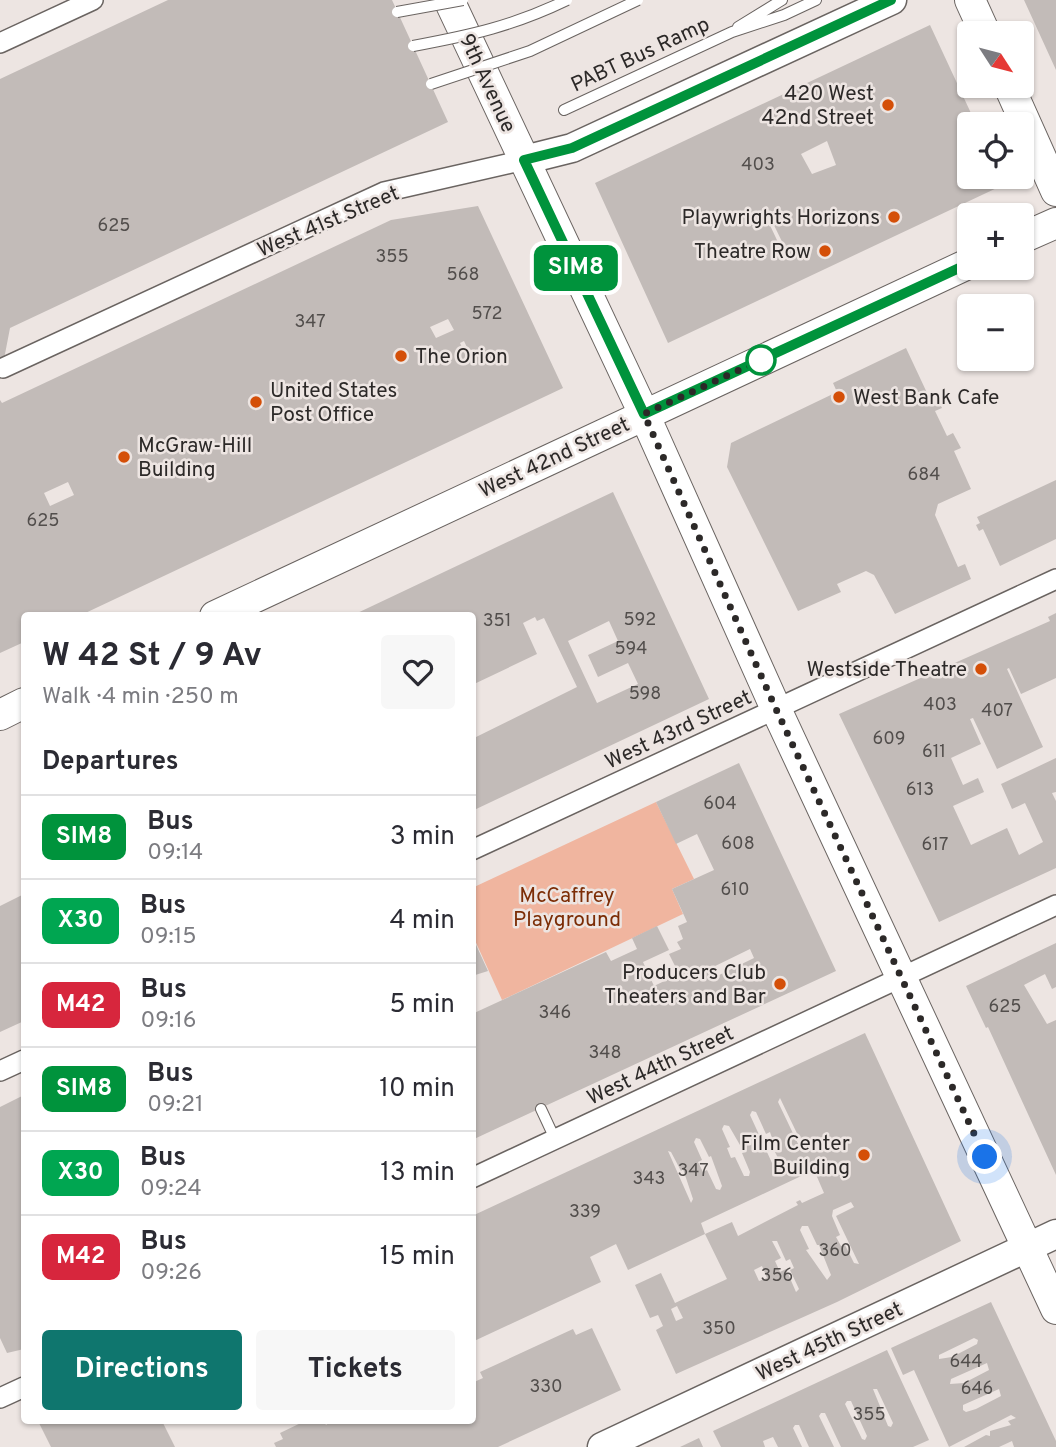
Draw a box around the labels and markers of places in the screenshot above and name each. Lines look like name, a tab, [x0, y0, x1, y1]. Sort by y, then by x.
place label: 420 West 42nd Street	[761, 81, 874, 132]
marker: 420 West 42nd Street	[880, 97, 896, 113]
place label: Playwrights Horizons	[681, 205, 880, 232]
marker: Playwrights Horizons	[886, 209, 902, 225]
place label: Theatre Row	[694, 239, 811, 266]
marker: Theatre Row	[817, 243, 833, 259]
place label: The Orion	[415, 344, 508, 371]
unlabelled marker	[746, 345, 776, 375]
marker: The Orion	[393, 348, 409, 364]
place label: United States Post Office	[270, 378, 397, 429]
place label: West Bank Cafe	[853, 385, 999, 412]
marker: West Bank Cafe	[831, 389, 847, 405]
marker: United States Post Office	[248, 394, 264, 410]
place label: McGraw-Hill Building	[138, 433, 252, 484]
marker: McGraw-Hill Building	[116, 449, 132, 465]
place label: Westside Theatre	[807, 657, 967, 684]
marker: Westside Theatre	[973, 661, 989, 677]
place label: Producers Club Theaters and Bar	[604, 960, 766, 1011]
marker: Producers Club Theaters and Bar	[772, 976, 788, 992]
place label: Film Center Building	[741, 1131, 850, 1182]
marker: Film Center Building	[856, 1147, 872, 1163]

